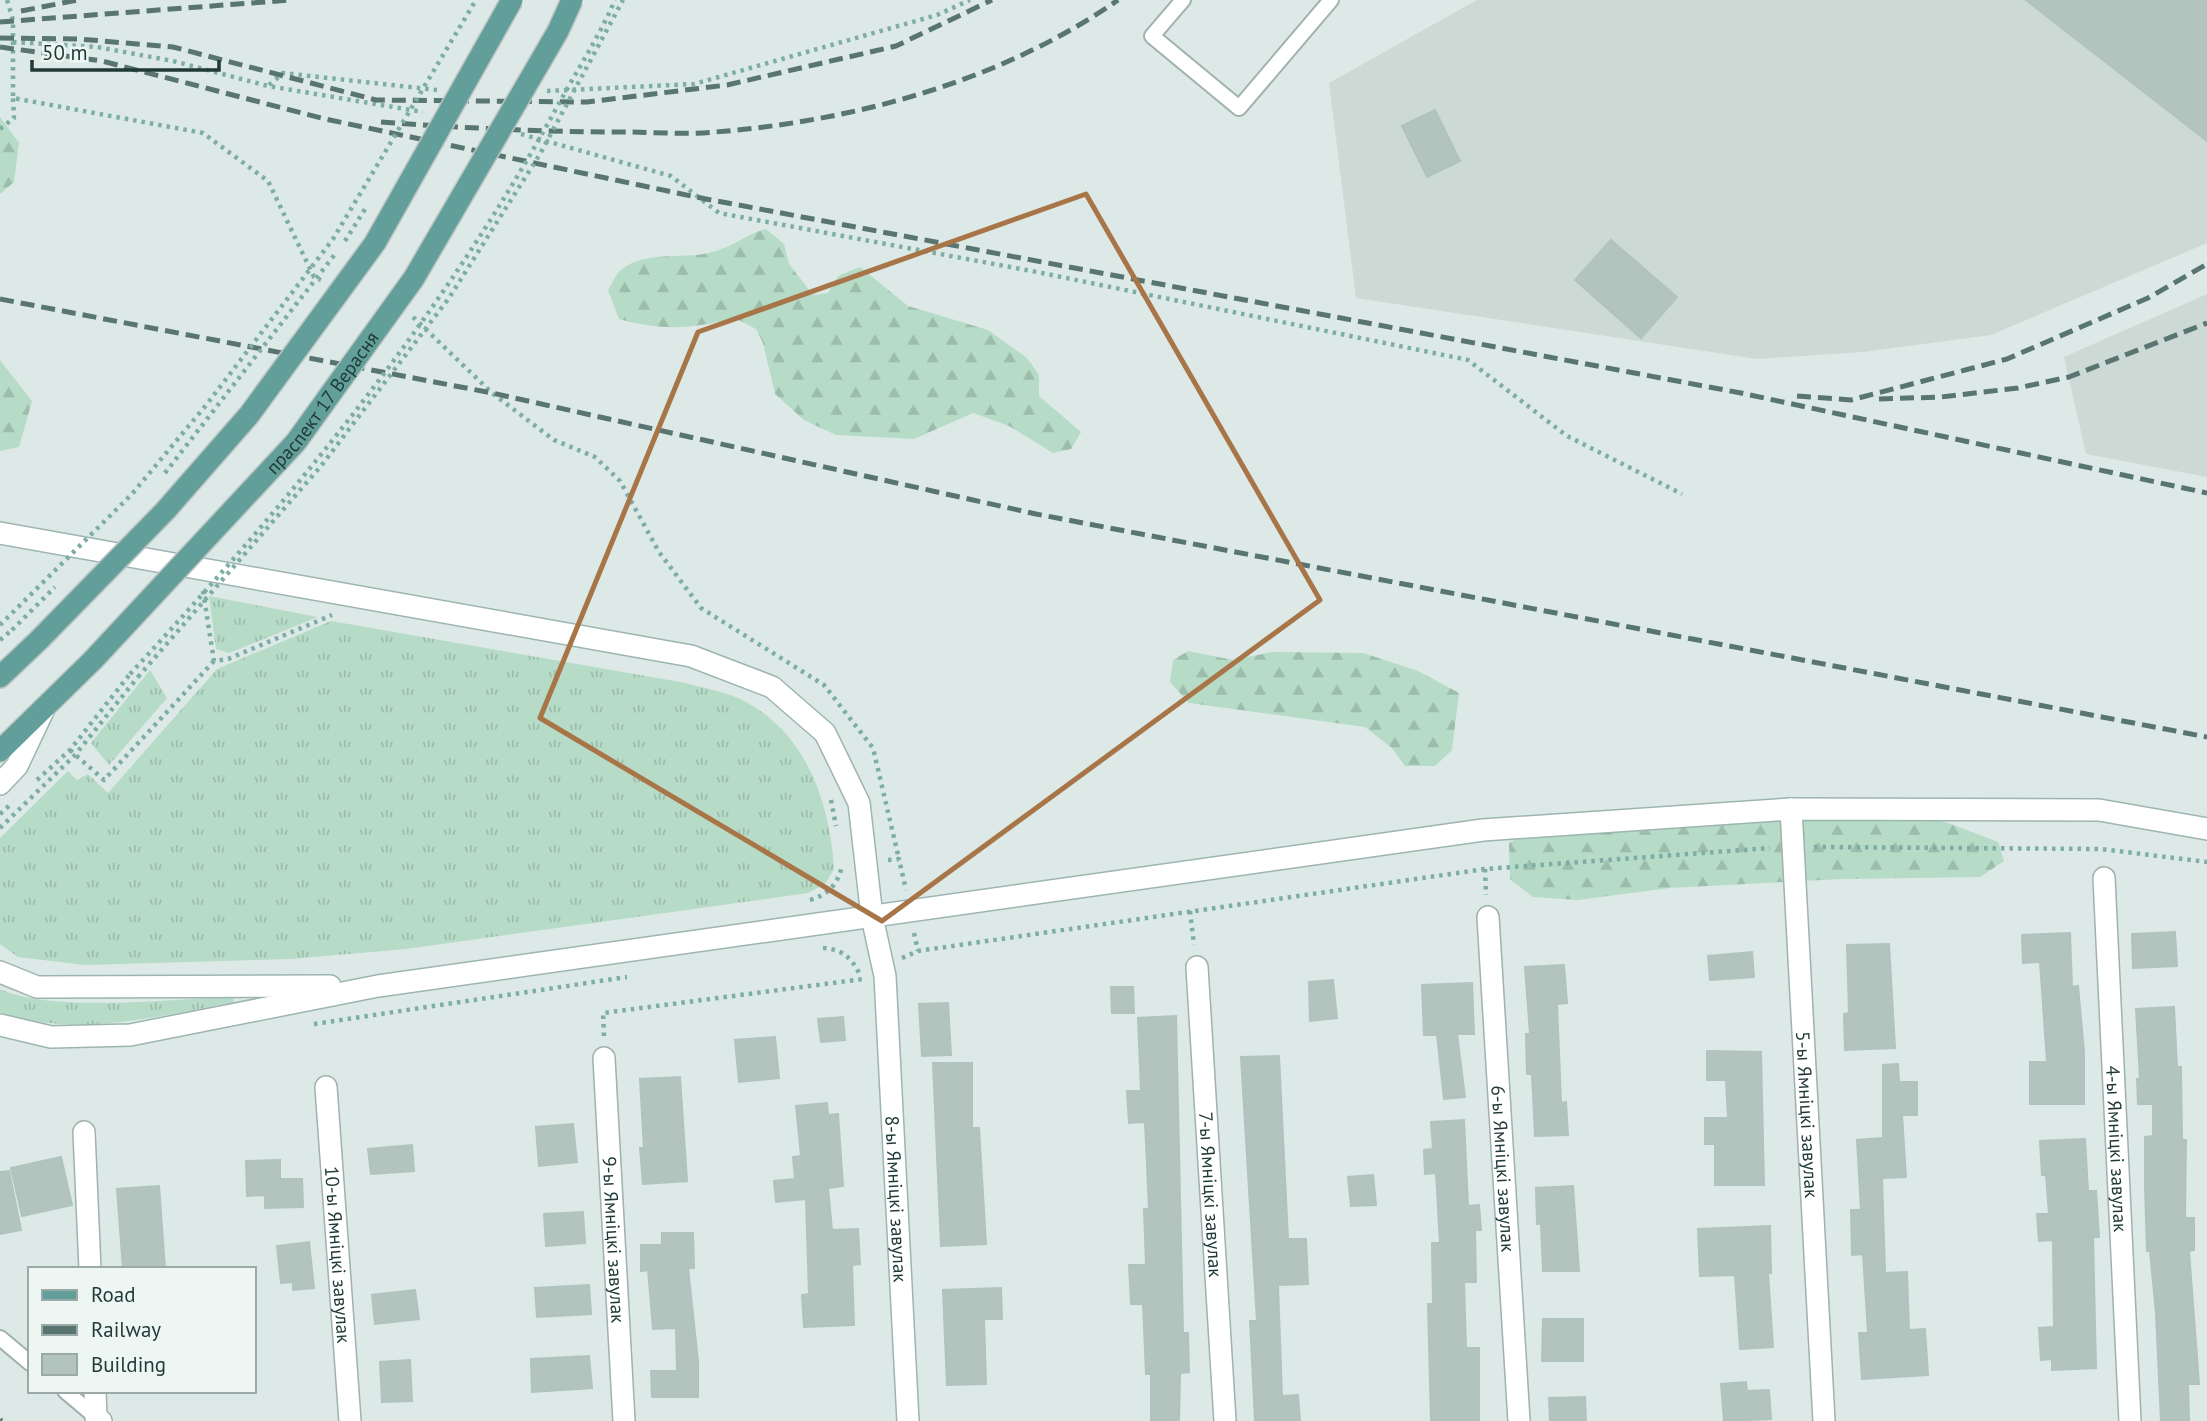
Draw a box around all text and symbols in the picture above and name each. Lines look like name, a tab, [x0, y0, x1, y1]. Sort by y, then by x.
scale bar	[32, 28, 219, 72]
text: 50 m	[42, 39, 88, 66]
street label: праспект 17 Верасня	[261, 327, 384, 479]
street label: 5-ы Ямніцкі завулак	[1791, 1031, 1824, 1199]
street label: 4-ы Ямніцкі завулак	[2101, 1065, 2133, 1233]
street label: 6-ы Ямніцкі завулак	[1486, 1084, 1521, 1253]
street label: 7-ы Ямніцкі завулак	[1194, 1111, 1228, 1278]
street label: 8-ы Ямніцкі завулак	[880, 1115, 913, 1283]
street label: 9-ы Ямніцкі завулак	[597, 1156, 631, 1324]
street label: 10-ы Ямніцкі завулак	[320, 1165, 356, 1344]
legend	[28, 1267, 256, 1393]
text: Road	[91, 1281, 135, 1308]
text: Railway	[91, 1316, 161, 1343]
text: Building	[91, 1351, 166, 1378]

